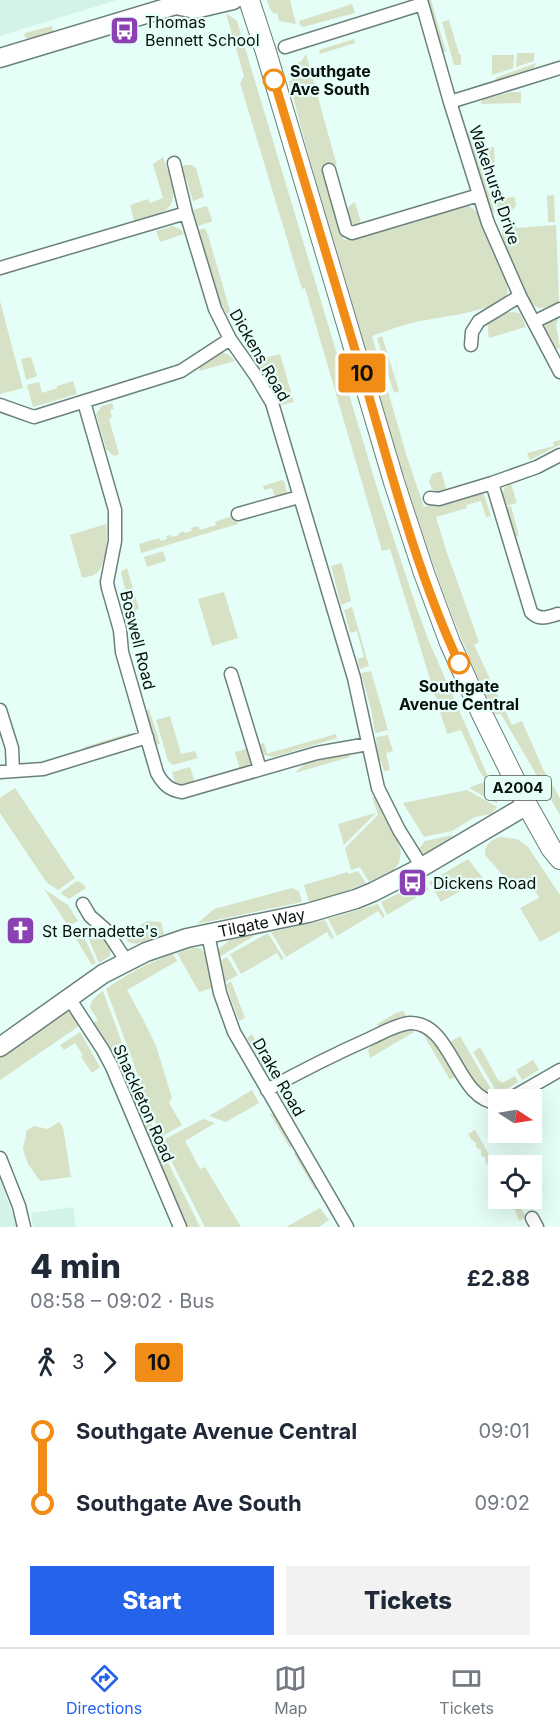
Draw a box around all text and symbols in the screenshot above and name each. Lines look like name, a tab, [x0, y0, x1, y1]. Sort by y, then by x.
place label: Thomas Bennett School	[145, 12, 260, 50]
bus stop icon: Thomas Bennett School	[108, 15, 140, 47]
place label: Southgate Ave South	[290, 61, 371, 99]
marker: Southgate Ave South	[263, 69, 285, 91]
street label: Wakehurst Drive	[465, 123, 525, 247]
street label: Dickens Road	[226, 305, 294, 405]
line badge: 10	[335, 354, 389, 392]
text: 10	[350, 361, 374, 386]
street label: Boswell Road	[116, 588, 160, 692]
marker: Southgate Avenue Central	[448, 652, 470, 674]
place label: Southgate Avenue Central	[399, 676, 519, 714]
road number: A2004	[485, 776, 551, 800]
bus stop icon: Dickens Road	[396, 867, 428, 899]
place label: Dickens Road	[433, 873, 536, 893]
street label: Tilgate Way	[216, 904, 307, 941]
church icon: St Bernadette's	[5, 915, 37, 947]
place label: St Bernadette's	[42, 921, 158, 941]
street label: Drake Road	[248, 1034, 310, 1120]
street label: Shackleton Road	[109, 1041, 179, 1165]
north arrow	[488, 1089, 542, 1143]
map controls	[488, 1089, 542, 1209]
button: locate	[488, 1155, 542, 1209]
text: 4 min	[30, 1246, 121, 1286]
text: £2.88	[467, 1265, 530, 1291]
text: 08:58 – 09:02 · Bus	[30, 1289, 215, 1313]
icon: walk	[30, 1346, 63, 1379]
icon: forward	[93, 1346, 126, 1379]
text: 3	[72, 1350, 84, 1374]
text: 10	[147, 1350, 171, 1375]
text: Southgate Avenue Central	[76, 1418, 357, 1444]
text: 09:01	[478, 1419, 530, 1443]
text: Southgate Ave South	[76, 1490, 302, 1516]
text: 09:02	[474, 1491, 530, 1515]
button: Start	[30, 1566, 274, 1635]
button: Tickets	[286, 1566, 530, 1635]
tab: Directions	[66, 1662, 142, 1718]
tab: Map	[274, 1662, 307, 1718]
tab: Tickets	[439, 1662, 494, 1718]

